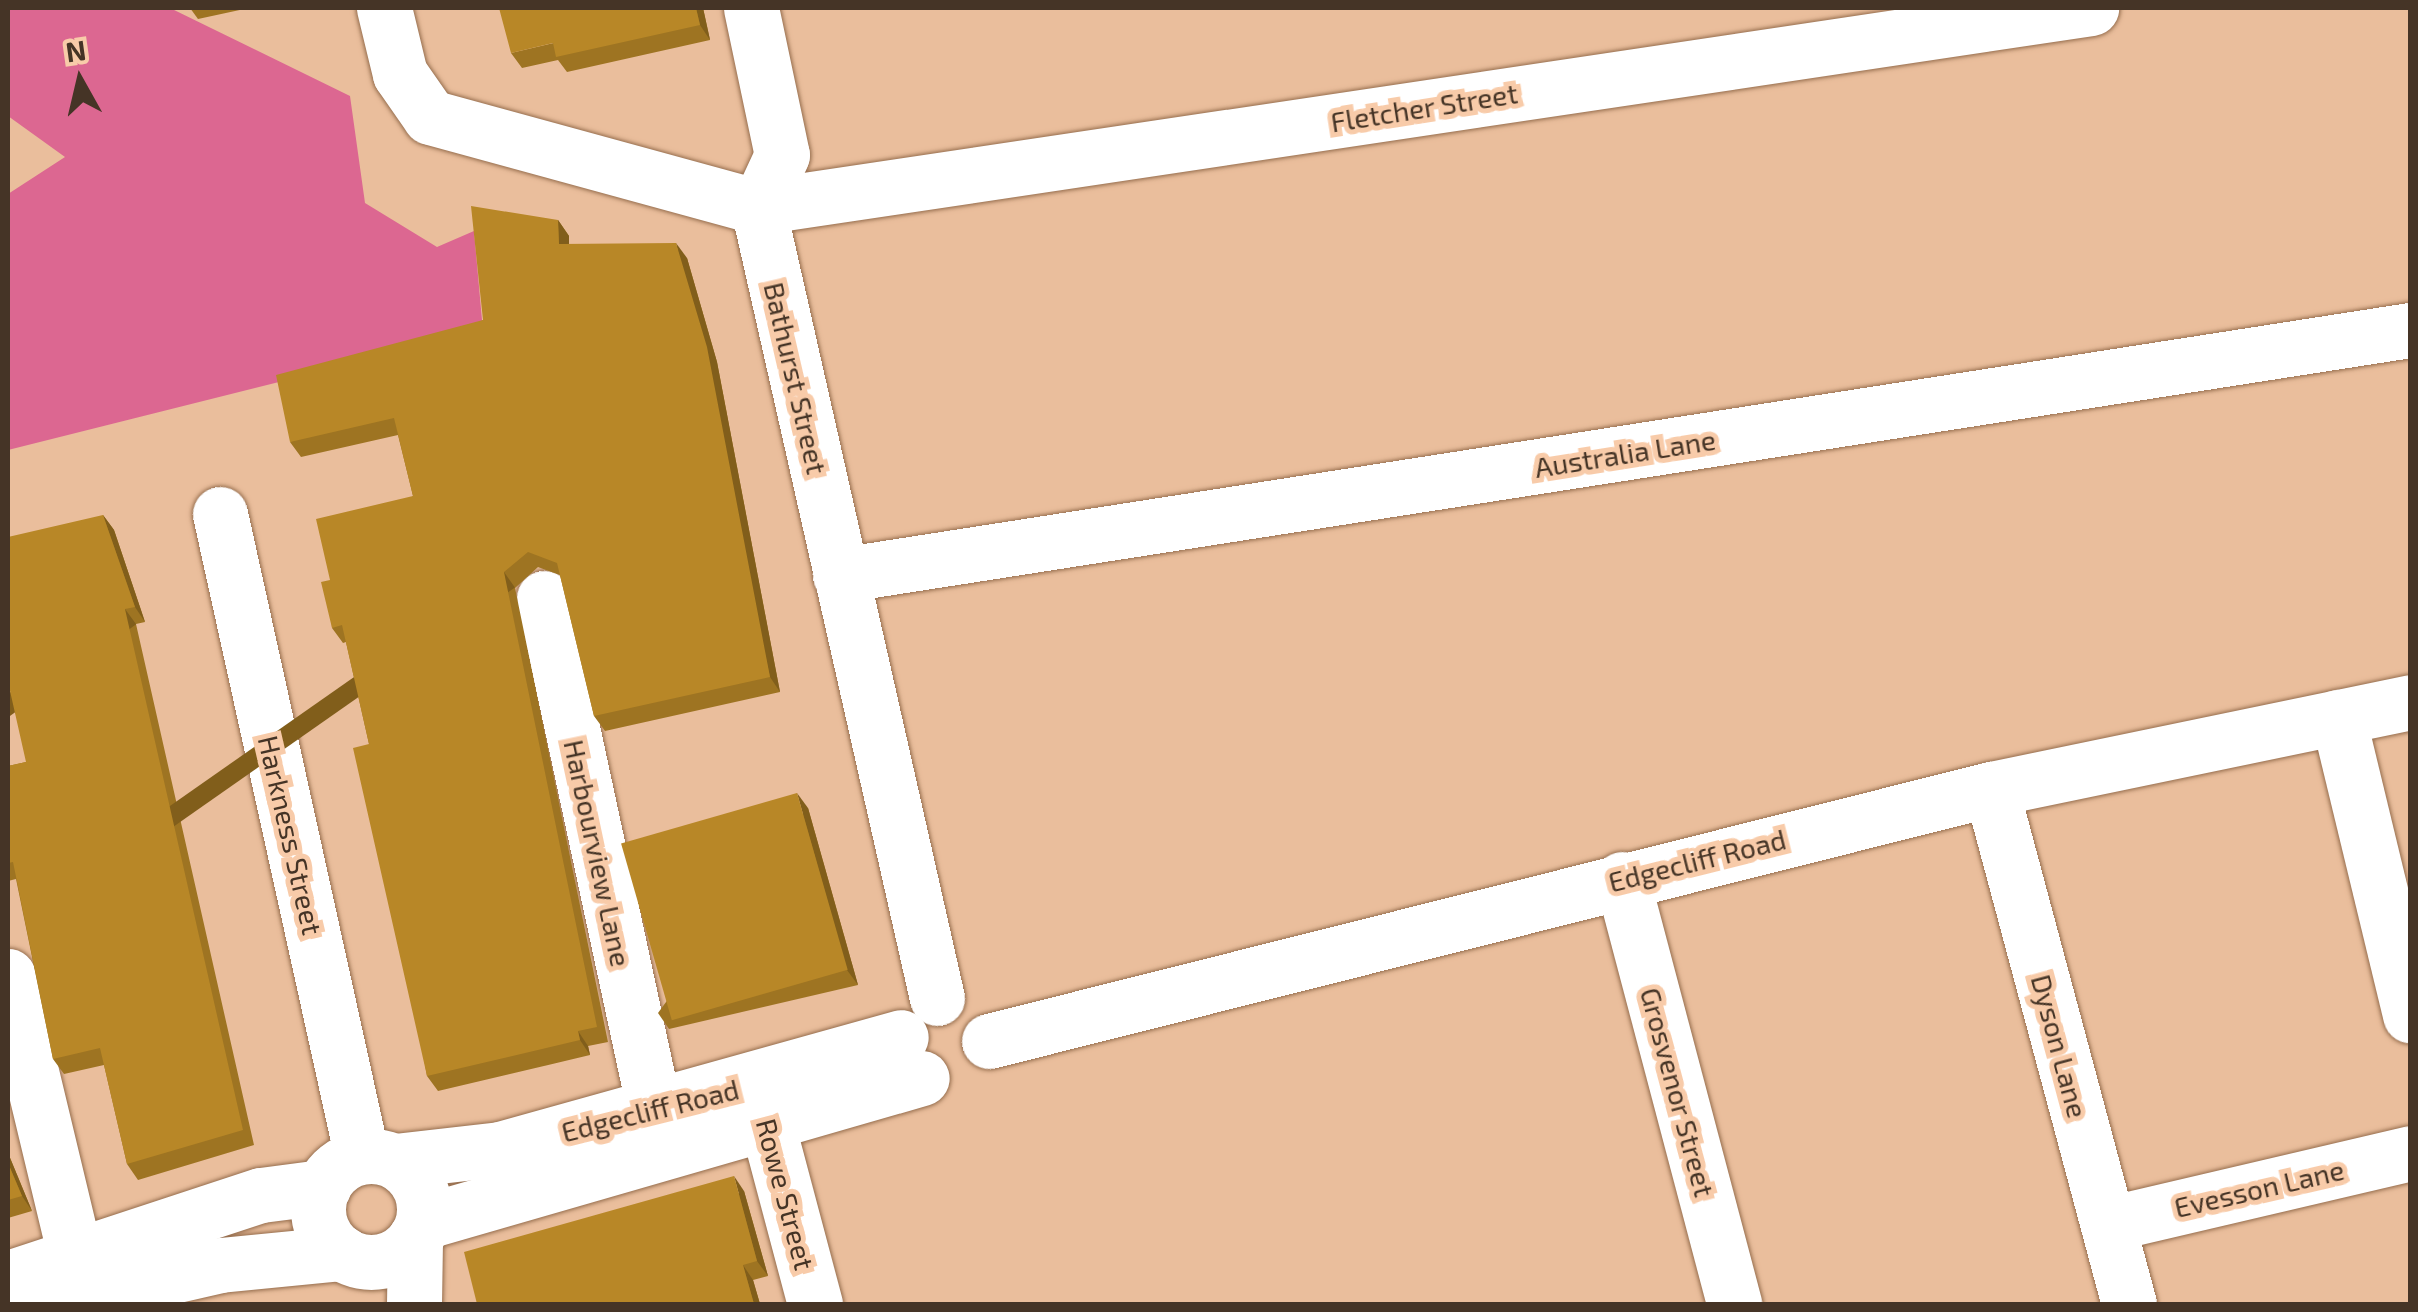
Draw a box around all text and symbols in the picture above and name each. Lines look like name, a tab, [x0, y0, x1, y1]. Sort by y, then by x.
north arrow	[30, 30, 130, 130]
text: N	[63, 32, 88, 69]
street label: Fletcher Street	[1328, 76, 1520, 138]
street label: Bathurst Street	[758, 279, 834, 477]
street label: Australia Lane	[1532, 422, 1718, 484]
street label: Harkness Street	[252, 732, 330, 938]
street label: Harbourview Lane	[557, 736, 639, 970]
street label: Edgecliff Road	[1605, 822, 1789, 898]
street label: Dyson Lane	[2025, 971, 2095, 1121]
street label: Grosvenor Street	[1634, 983, 1722, 1201]
street label: Edgecliff Road	[558, 1072, 742, 1148]
street label: Rowe Street	[750, 1115, 822, 1273]
street label: Evesson Lane	[2171, 1152, 2347, 1224]

